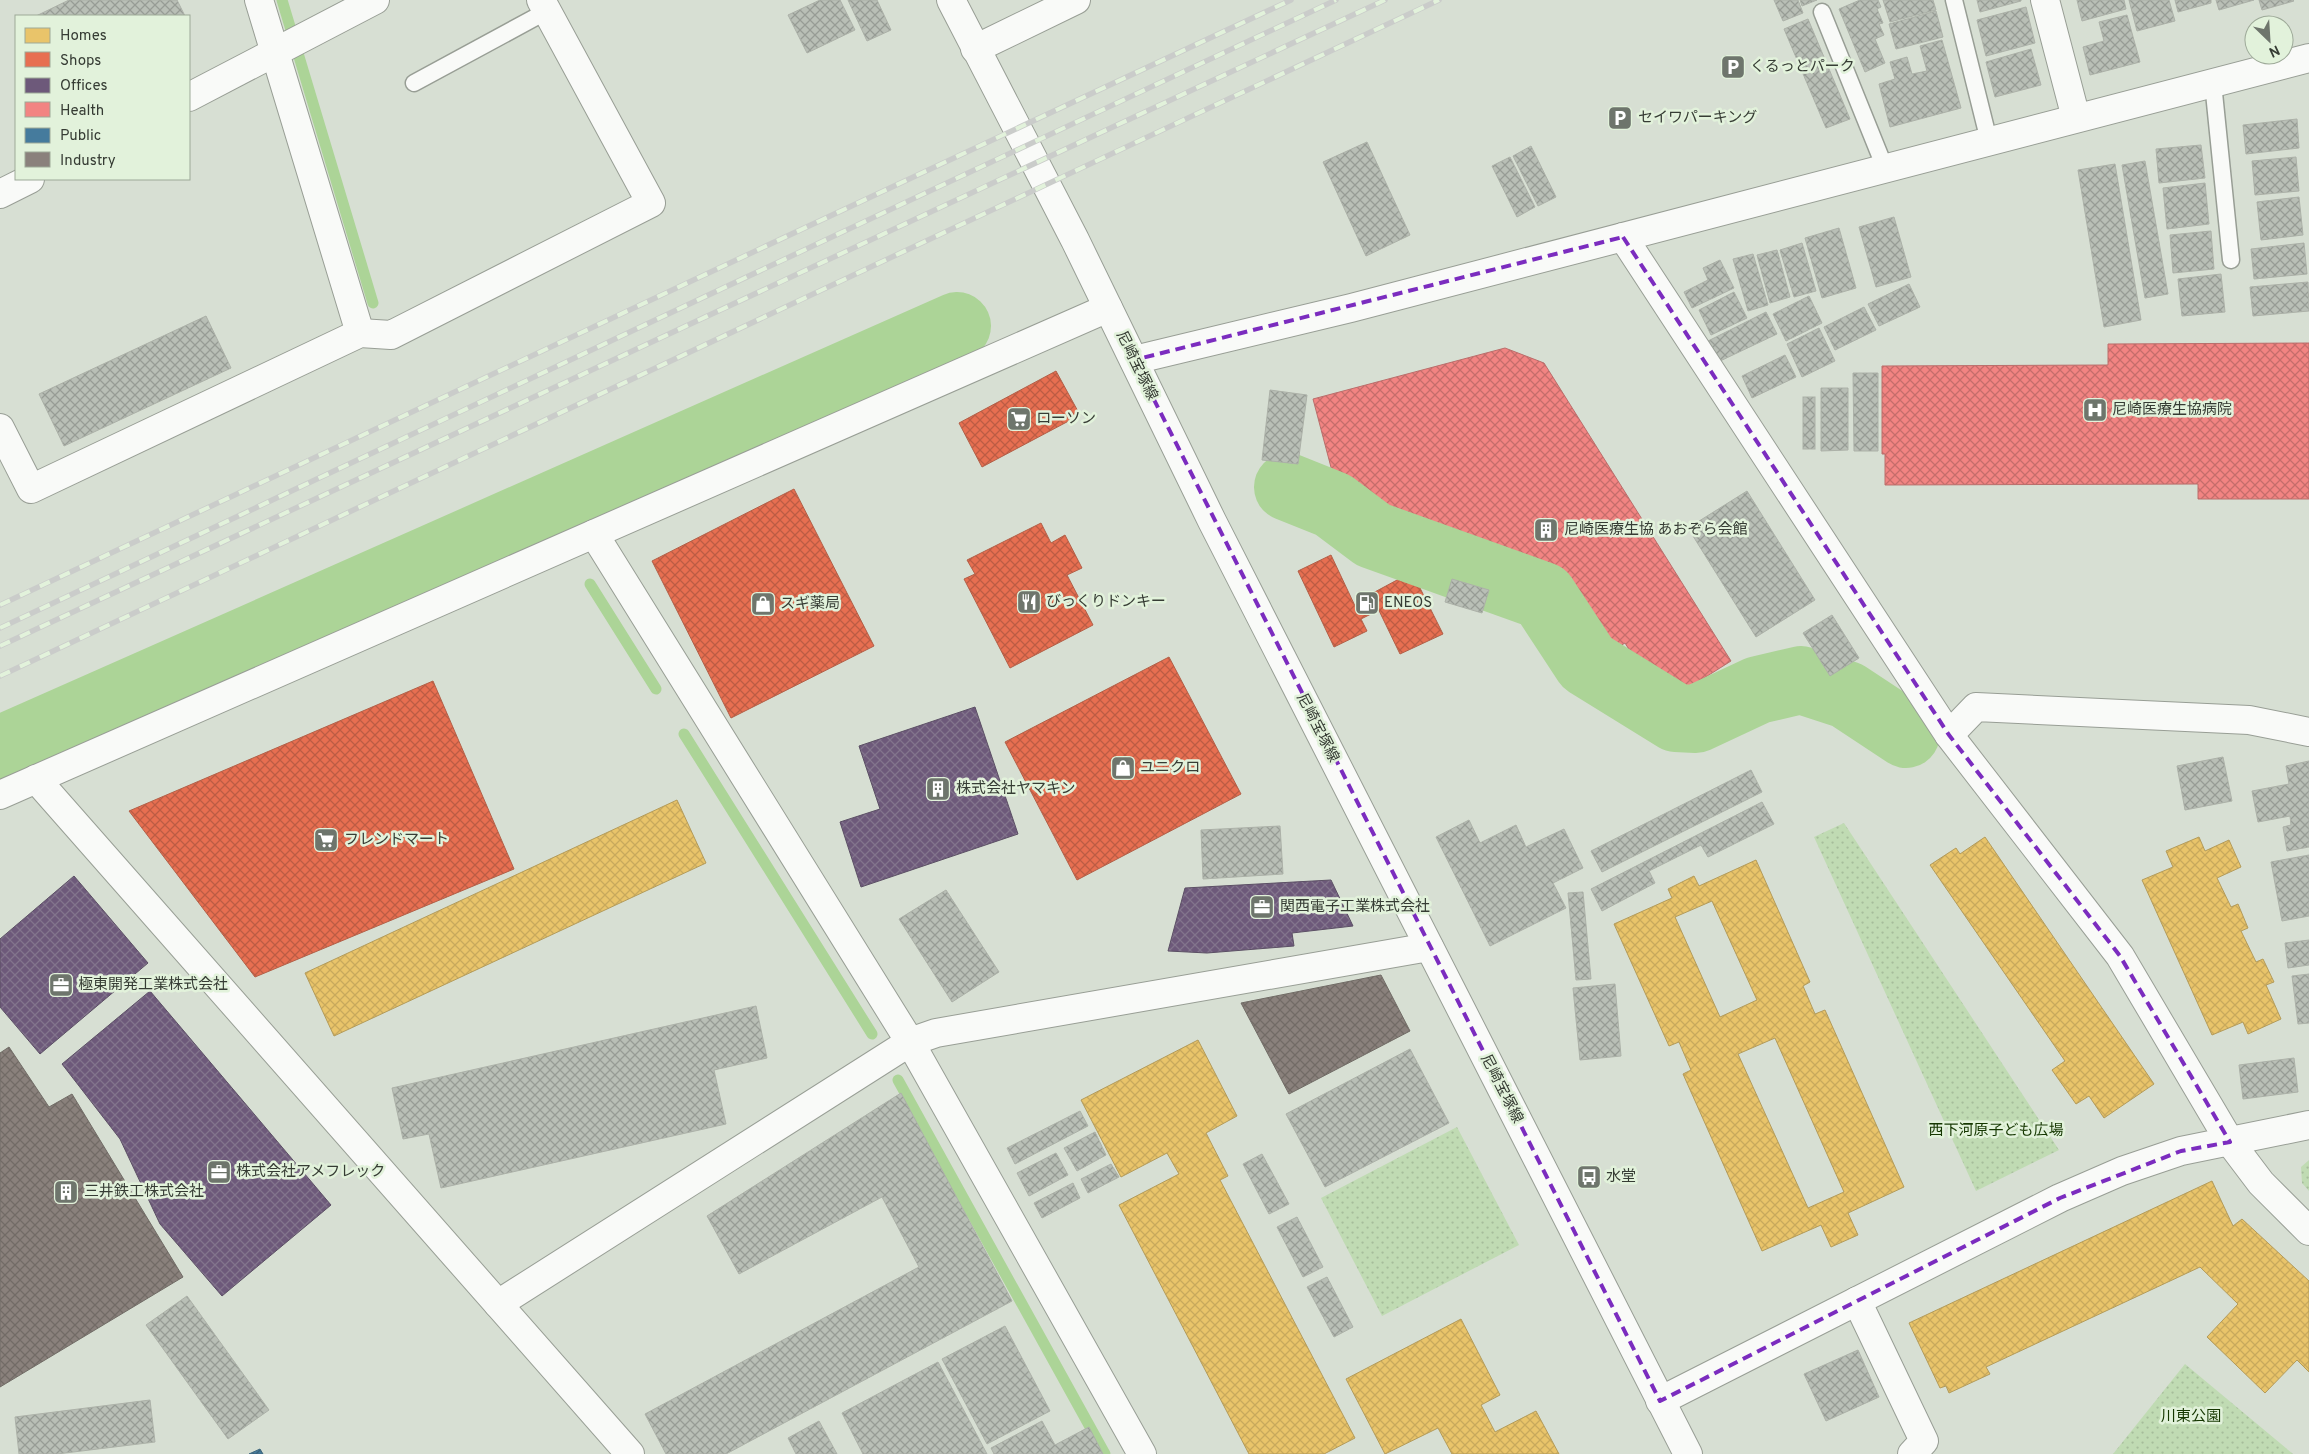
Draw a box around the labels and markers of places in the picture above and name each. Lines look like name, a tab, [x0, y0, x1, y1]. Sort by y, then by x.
parking icon: くるっとパーク	[1720, 54, 1746, 80]
place label: くるっとパーク	[1750, 58, 1855, 77]
parking icon: セイワパーキング	[1607, 105, 1633, 131]
place label: セイワパーキング	[1638, 109, 1757, 128]
hospital icon: 尼崎医療生協病院	[2082, 397, 2108, 423]
place label: 尼崎医療生協病院	[2112, 400, 2232, 420]
supermarket icon: ローソン	[1006, 406, 1032, 432]
place label: ローソン	[1036, 410, 1096, 429]
building icon: 尼崎医療生協 あおぞら会館	[1533, 517, 1559, 543]
place label: 尼崎医療生協 あおぞら会館	[1564, 520, 1748, 540]
restaurant icon: びっくりドンキー	[1016, 589, 1042, 615]
fuel station icon: ENEOS	[1354, 590, 1380, 616]
shop icon: スギ薬局	[750, 591, 776, 617]
place label: びっくりドンキー	[1046, 593, 1166, 612]
place label: ENEOS	[1384, 594, 1432, 613]
place label: スギ薬局	[780, 595, 840, 614]
shop icon: ユニクロ	[1110, 755, 1136, 781]
place label: ユニクロ	[1140, 759, 1200, 778]
building icon: 株式会社ヤマキン	[925, 776, 951, 802]
place label: 株式会社ヤマキン	[956, 780, 1076, 799]
supermarket icon: フレンドマート	[313, 827, 339, 853]
place label: フレンドマート	[344, 831, 449, 850]
office icon: 関西電子工業株式会社	[1249, 894, 1275, 920]
place label: 関西電子工業株式会社	[1280, 898, 1430, 917]
office icon: 極東開発工業株式会社	[48, 972, 74, 998]
place label: 極東開発工業株式会社	[78, 976, 228, 995]
office icon: 株式会社アメフレック	[206, 1159, 232, 1185]
place label: 株式会社アメフレック	[236, 1163, 385, 1182]
bus stop icon: 水堂	[1576, 1164, 1602, 1190]
place label: 水堂	[1606, 1168, 1636, 1187]
building icon: 三井鉄工株式会社	[53, 1179, 79, 1205]
place label: 三井鉄工株式会社	[84, 1182, 204, 1202]

